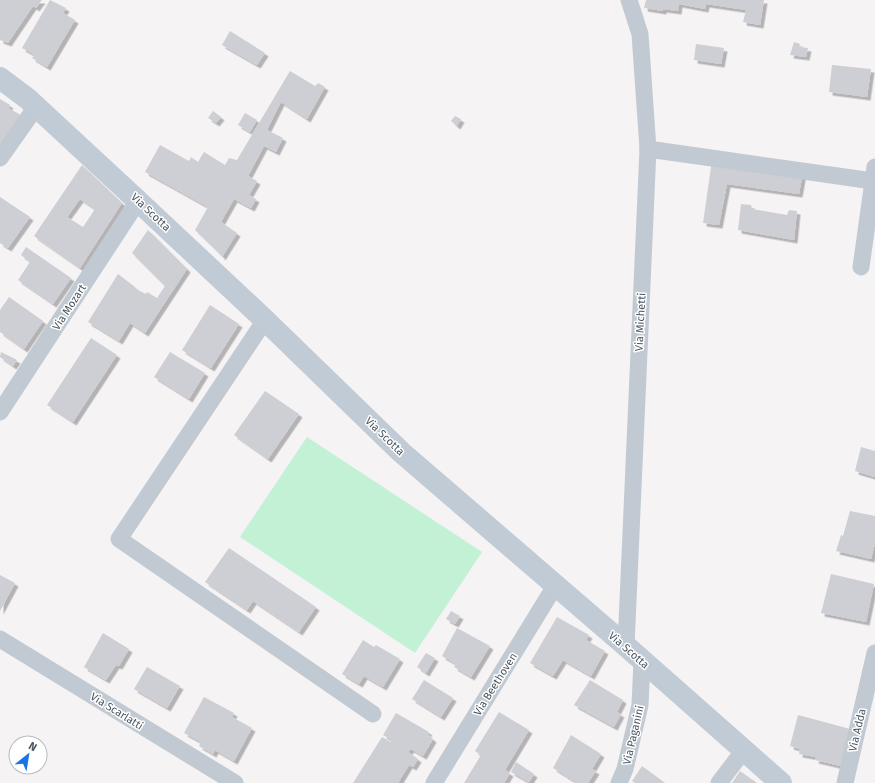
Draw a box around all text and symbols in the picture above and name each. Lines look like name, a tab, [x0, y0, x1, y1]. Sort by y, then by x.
street label: Via Scotta	[128, 191, 173, 234]
street label: Via Mozart	[50, 282, 89, 333]
street label: Via Michetti	[632, 292, 649, 352]
street label: Via Scotta	[362, 415, 407, 458]
street label: Via Scotta	[606, 629, 652, 672]
street label: Via Beethoven	[471, 651, 520, 718]
street label: Via Scarlatti	[88, 690, 145, 733]
street label: Via Paganini	[620, 704, 647, 766]
street label: Via Adda	[846, 707, 869, 753]
north arrow	[8, 735, 48, 775]
text: N	[26, 739, 39, 754]

